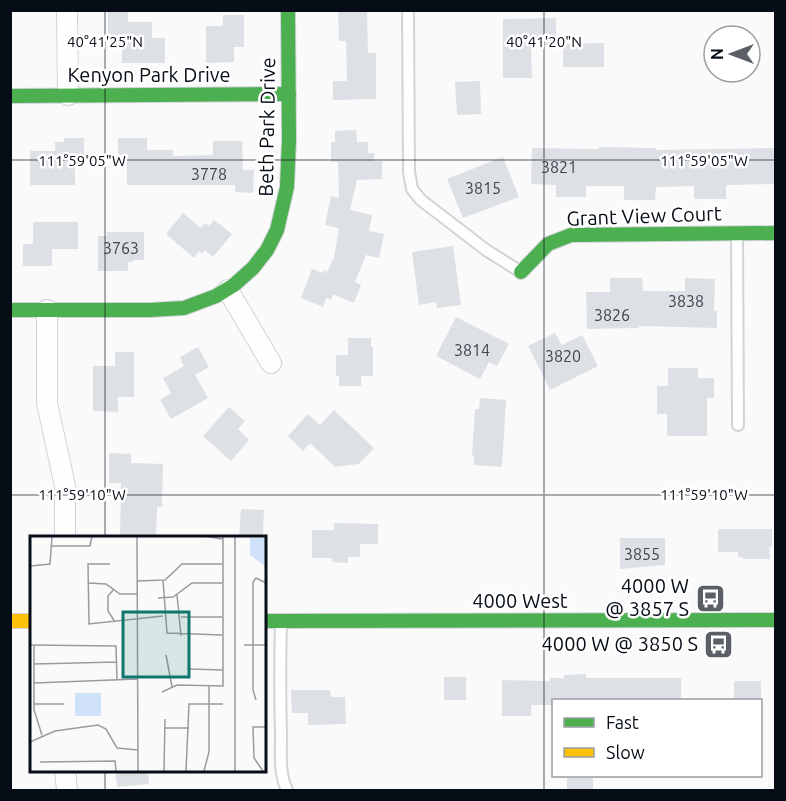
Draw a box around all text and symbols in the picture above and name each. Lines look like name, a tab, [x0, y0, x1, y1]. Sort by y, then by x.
north arrow	[702, 24, 762, 84]
text: 40°41'25"N	[67, 33, 143, 50]
text: 40°41'20"N	[506, 33, 582, 50]
text: N	[708, 48, 726, 60]
street label: Beth Park Drive	[254, 57, 279, 197]
street label: Kenyon Park Drive	[67, 63, 231, 86]
text: 111°59'05"W	[38, 152, 126, 169]
text: 111°59'05"W	[660, 152, 748, 169]
house number: 3821	[541, 158, 577, 176]
house number: 3778	[191, 165, 227, 183]
house number: 3815	[465, 179, 501, 197]
street label: Grant View Court	[566, 201, 722, 230]
house number: 3763	[103, 239, 139, 257]
house number: 3838	[668, 292, 704, 310]
house number: 3826	[594, 306, 630, 324]
house number: 3814	[454, 341, 490, 359]
house number: 3820	[545, 347, 581, 365]
text: 111°59'10"W	[38, 486, 126, 503]
text: 111°59'10"W	[660, 486, 748, 503]
inset map	[30, 536, 266, 771]
house number: 3855	[624, 545, 660, 563]
place label: 4000 W @ 3857 S	[605, 574, 689, 620]
bus stop icon: 4000 W @ 3857 S	[694, 582, 726, 614]
street label: 4000 West	[472, 589, 568, 612]
bus stop icon: 4000 W @ 3850 S	[703, 628, 735, 660]
place label: 4000 W @ 3850 S	[542, 632, 698, 655]
legend	[552, 699, 762, 777]
text: Fast	[606, 712, 639, 732]
text: Slow	[606, 742, 645, 762]

